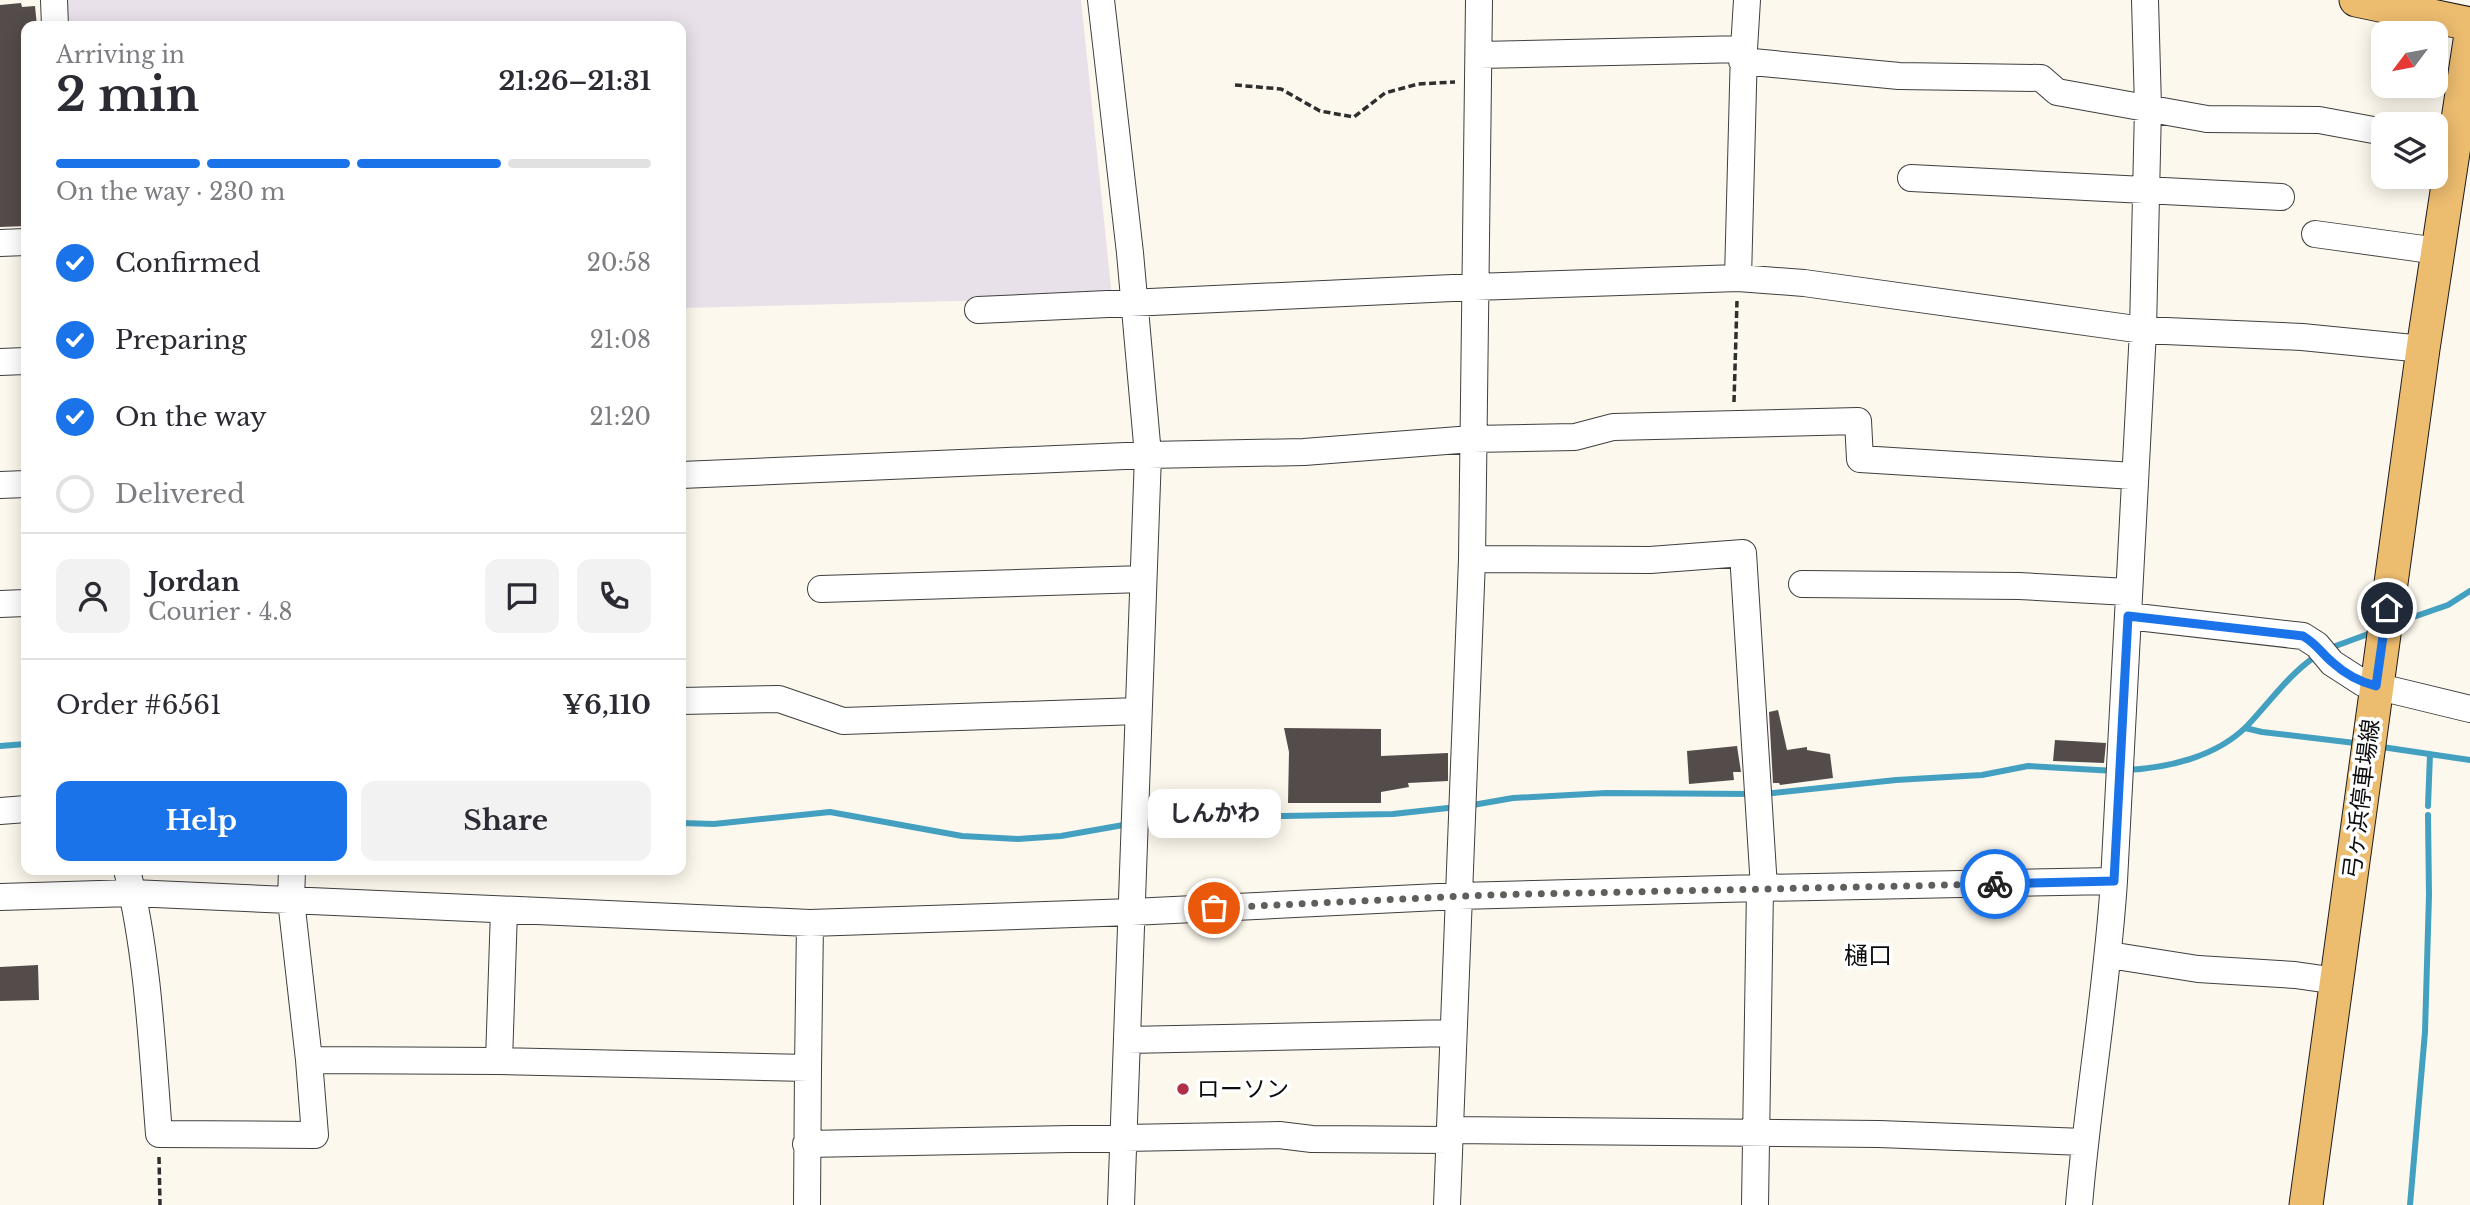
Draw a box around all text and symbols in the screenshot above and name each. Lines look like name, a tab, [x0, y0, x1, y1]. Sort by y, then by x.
north arrow	[2371, 21, 2448, 98]
map controls	[2371, 21, 2448, 189]
text: Arriving in	[56, 41, 185, 69]
text: 21:26–21:31	[498, 65, 651, 97]
text: 2 min	[56, 66, 199, 123]
button: layers	[2371, 112, 2448, 189]
text: On the way · 230 m	[56, 178, 285, 206]
icon: check	[56, 244, 94, 282]
text: Confirmed	[115, 247, 260, 279]
text: 20:58	[587, 249, 651, 277]
icon: check	[56, 321, 94, 359]
text: Preparing	[115, 324, 247, 356]
text: 21:08	[590, 326, 651, 354]
icon: check	[56, 398, 94, 436]
text: On the way	[115, 401, 267, 433]
text: 21:20	[589, 403, 651, 431]
text: Delivered	[115, 478, 245, 510]
button: person	[56, 559, 130, 633]
button: chat	[485, 559, 559, 633]
button: phone	[577, 559, 651, 633]
text: Jordan	[148, 566, 240, 598]
pin	[2357, 578, 2417, 638]
icon: home	[2368, 589, 2406, 627]
text: Courier · 4.8	[148, 598, 293, 626]
text: Order #6561	[56, 689, 222, 721]
text: ¥6,110	[562, 689, 651, 721]
street label: 弓ヶ浜停車場線	[2337, 717, 2385, 881]
button: Help	[56, 781, 347, 861]
button: Share	[361, 781, 651, 861]
callout: しんかわ	[1148, 789, 1280, 838]
text: しんかわ	[1169, 799, 1261, 827]
courier	[1960, 849, 2030, 919]
icon: bike	[1976, 865, 2014, 903]
pin	[1184, 878, 1244, 938]
icon: bag	[1195, 889, 1233, 927]
district label: 樋口	[1844, 941, 1892, 970]
place label: ローソン	[1197, 1075, 1289, 1103]
marker: ローソン	[1175, 1081, 1191, 1097]

